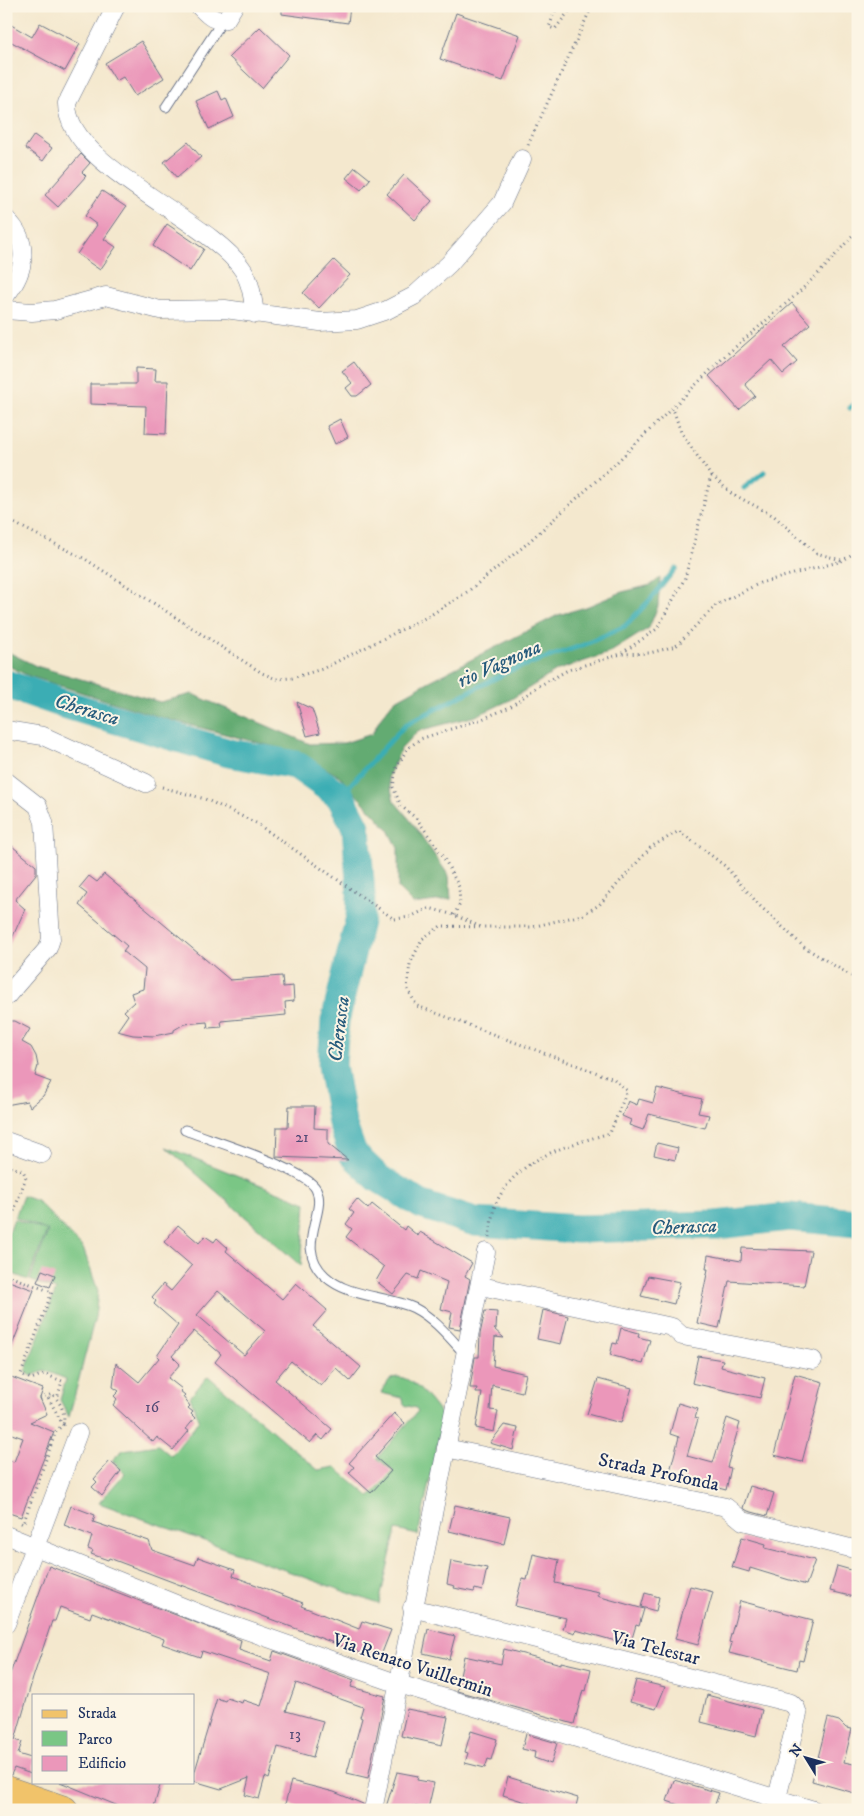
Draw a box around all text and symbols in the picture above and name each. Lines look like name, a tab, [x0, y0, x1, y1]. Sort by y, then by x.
water label: rio Vagnona	[454, 635, 545, 694]
water label: Cherasca	[51, 689, 122, 732]
water label: Cherasca	[323, 995, 356, 1063]
house number: 21	[295, 1127, 309, 1147]
water label: Cherasca	[651, 1214, 717, 1241]
house number: 16	[145, 1397, 160, 1417]
street label: Strada Profonda	[596, 1448, 721, 1496]
street label: Via Telestar	[608, 1626, 702, 1671]
street label: Via Renato Vuillermin	[329, 1628, 496, 1702]
legend	[32, 1694, 195, 1784]
text: Strada	[78, 1704, 117, 1723]
house number: 13	[289, 1724, 301, 1744]
text: Parco	[78, 1730, 112, 1749]
north arrow	[782, 1734, 832, 1784]
text: N	[786, 1740, 807, 1761]
text: Edificio	[78, 1754, 126, 1773]

